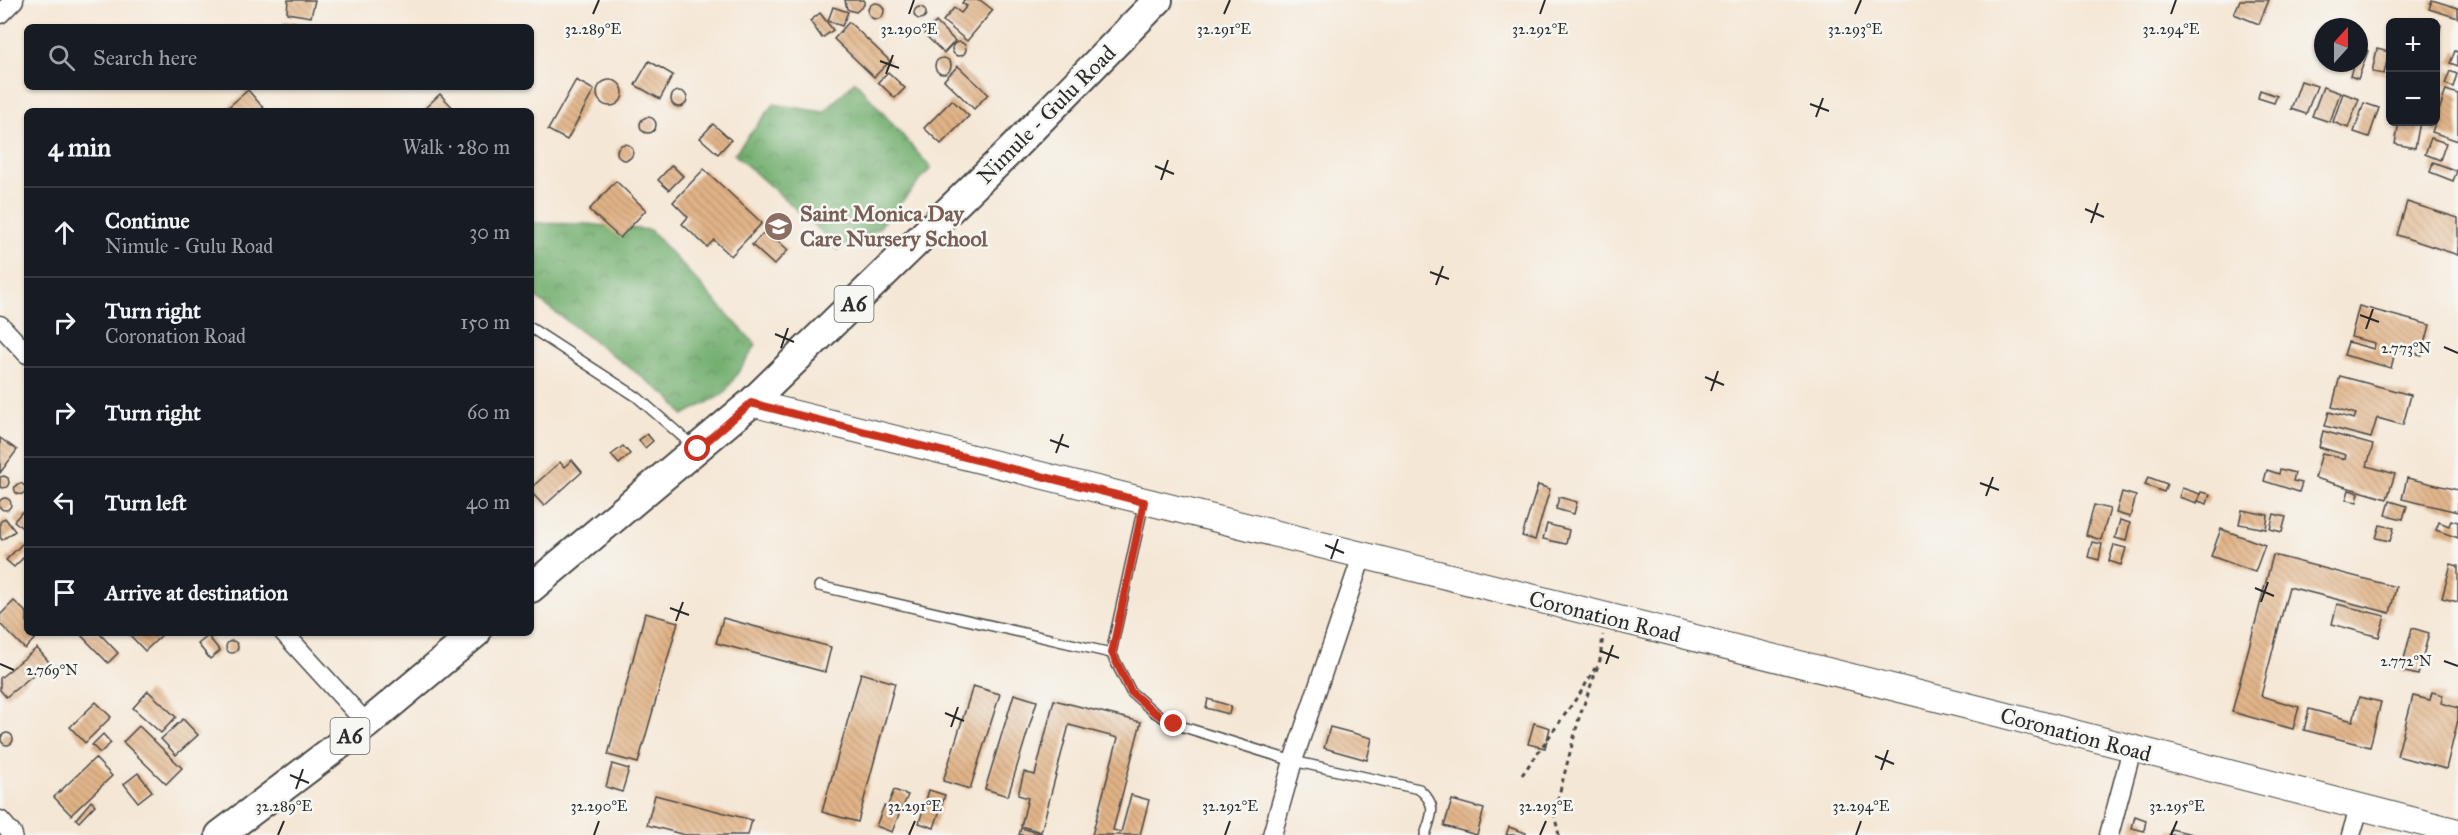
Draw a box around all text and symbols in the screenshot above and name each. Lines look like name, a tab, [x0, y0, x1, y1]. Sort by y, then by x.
north arrow	[2314, 18, 2368, 72]
map controls	[2386, 18, 2440, 126]
button: +	[2386, 18, 2440, 72]
text: 32.289°E	[565, 20, 621, 38]
text: 32.290°E	[880, 20, 938, 38]
text: 32.291°E	[1197, 20, 1251, 38]
text: 32.292°E	[1512, 20, 1568, 38]
text: 32.293°E	[1828, 20, 1882, 38]
text: 32.294°E	[2143, 20, 2200, 38]
search box	[24, 24, 534, 90]
street label: Nimule - Gulu Road	[971, 39, 1121, 189]
icon: search	[45, 41, 78, 74]
text: Search here	[93, 44, 197, 71]
button: −	[2386, 72, 2440, 126]
text: 4 min	[48, 131, 111, 163]
text: Walk · 280 m	[403, 135, 510, 159]
place label: Saint Monica Day Care Nursery School	[800, 200, 989, 252]
text: Continue	[105, 207, 190, 234]
school or university icon: Saint Monica Day Care Nursery School	[763, 210, 795, 242]
icon: ahead	[48, 216, 81, 249]
text: 30 m	[469, 220, 510, 244]
text: Nimule - Gulu Road	[105, 234, 273, 258]
road number: A6	[834, 286, 874, 322]
text: Turn right	[105, 297, 201, 324]
icon: right	[48, 306, 81, 339]
text: 150 m	[460, 310, 510, 334]
text: Coronation Road	[105, 324, 246, 348]
text: 2.773°N	[2381, 339, 2431, 357]
icon: right	[48, 396, 81, 429]
text: Turn right	[105, 399, 201, 426]
text: 60 m	[467, 400, 510, 424]
route start	[684, 435, 710, 461]
icon: left	[48, 486, 81, 519]
text: Turn left	[105, 489, 187, 516]
text: 40 m	[466, 490, 510, 514]
icon: arrive	[48, 576, 81, 609]
text: Arrive at destination	[105, 579, 288, 606]
street label: Coronation Road	[1526, 585, 1683, 648]
text: 2.772°N	[2380, 652, 2432, 670]
text: 2.769°N	[26, 661, 78, 679]
street label: Coronation Road	[1997, 701, 2154, 768]
route end	[1160, 710, 1186, 736]
road number: A6	[330, 718, 370, 754]
text: 32.289°E	[256, 797, 312, 815]
text: 32.290°E	[570, 797, 628, 815]
text: 32.291°E	[888, 797, 942, 815]
text: 32.292°E	[1202, 797, 1258, 815]
text: 32.293°E	[1519, 797, 1573, 815]
text: 32.294°E	[1833, 797, 1890, 815]
text: 32.295°E	[2149, 797, 2205, 815]

